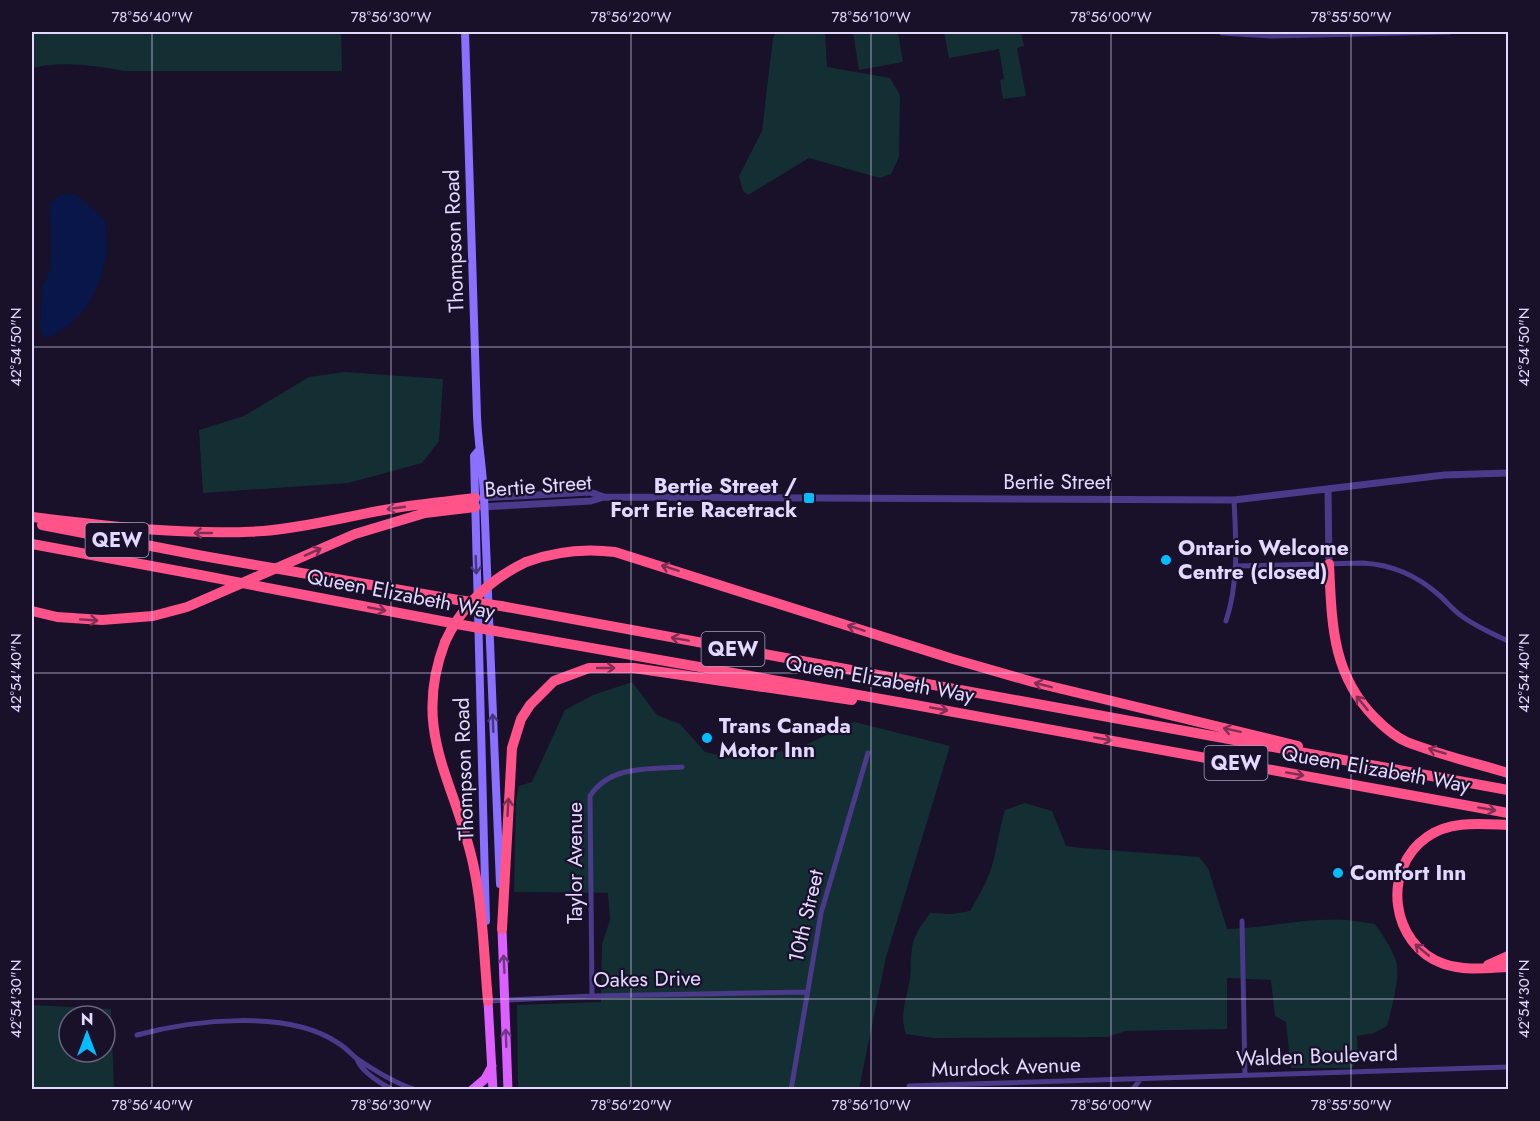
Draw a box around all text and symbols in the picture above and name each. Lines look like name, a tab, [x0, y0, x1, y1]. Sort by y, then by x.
text: 78°56'40"W	[111, 6, 193, 28]
text: 78°56'30"W	[351, 6, 431, 28]
text: 78°56'20"W	[591, 6, 672, 28]
text: 78°56'10"W	[831, 6, 911, 28]
text: 78°56'00"W	[1070, 6, 1152, 28]
text: 78°55'50"W	[1311, 6, 1392, 28]
street label: Thompson Road	[437, 169, 471, 313]
text: 42°54'50"N	[5, 308, 27, 387]
text: 42°54'50"N	[1513, 308, 1535, 387]
street label: Bertie Street	[483, 467, 593, 505]
street label: Bertie Street	[1003, 467, 1111, 497]
place label: Bertie Street / Fort Erie Racetrack	[610, 471, 797, 525]
marker: Bertie Street / Fort Erie Racetrack	[802, 491, 816, 505]
one-way arrow	[386, 503, 406, 514]
road number: QEW	[86, 523, 148, 557]
one-way arrow	[193, 527, 213, 538]
place label: Ontario Welcome Centre (closed)	[1178, 533, 1349, 587]
one-way arrow	[304, 546, 322, 557]
marker: Ontario Welcome Centre (closed)	[1159, 553, 1173, 567]
one-way arrow	[471, 555, 482, 575]
street label: Queen Elizabeth Way	[304, 561, 498, 627]
one-way arrow	[661, 562, 680, 573]
one-way arrow	[367, 604, 386, 615]
one-way arrow	[79, 614, 99, 625]
one-way arrow	[847, 622, 866, 633]
road number: QEW	[702, 632, 764, 666]
text: 42°54'40"N	[5, 633, 27, 713]
one-way arrow	[670, 633, 690, 644]
text: 42°54'40"N	[1513, 633, 1535, 713]
street label: Queen Elizabeth Way	[783, 648, 978, 711]
one-way arrow	[596, 662, 616, 674]
one-way arrow	[1033, 678, 1052, 690]
one-way arrow	[1356, 695, 1369, 711]
street label: Thompson Road	[447, 697, 481, 841]
one-way arrow	[929, 704, 948, 715]
place label: Trans Canada Motor Inn	[719, 711, 851, 765]
one-way arrow	[488, 714, 499, 734]
one-way arrow	[1223, 723, 1242, 735]
marker: Trans Canada Motor Inn	[700, 731, 714, 745]
one-way arrow	[1093, 734, 1112, 745]
street label: Queen Elizabeth Way	[1279, 738, 1474, 801]
one-way arrow	[1428, 745, 1447, 756]
road number: QEW	[1204, 746, 1268, 780]
one-way arrow	[1285, 769, 1304, 780]
one-way arrow	[503, 798, 514, 818]
street label: Taylor Avenue	[560, 802, 590, 924]
one-way arrow	[1476, 804, 1496, 815]
place label: Comfort Inn	[1350, 858, 1466, 888]
marker: Comfort Inn	[1331, 866, 1345, 880]
street label: 10th Street	[781, 867, 831, 965]
one-way arrow	[1415, 943, 1430, 957]
one-way arrow	[498, 955, 509, 975]
text: 42°54'30"N	[5, 960, 27, 1038]
text: 42°54'30"N	[1513, 960, 1535, 1038]
street label: Oakes Drive	[593, 963, 701, 995]
north arrow	[57, 1004, 117, 1064]
text: N	[81, 1008, 93, 1031]
one-way arrow	[501, 1028, 512, 1048]
street label: Walden Boulevard	[1236, 1038, 1398, 1074]
street label: Murdock Avenue	[931, 1049, 1081, 1085]
text: 78°56'40"W	[111, 1094, 193, 1116]
text: 78°56'30"W	[351, 1094, 431, 1116]
text: 78°56'20"W	[591, 1094, 672, 1116]
text: 78°56'10"W	[831, 1094, 911, 1116]
text: 78°56'00"W	[1070, 1094, 1152, 1116]
text: 78°55'50"W	[1311, 1094, 1392, 1116]

